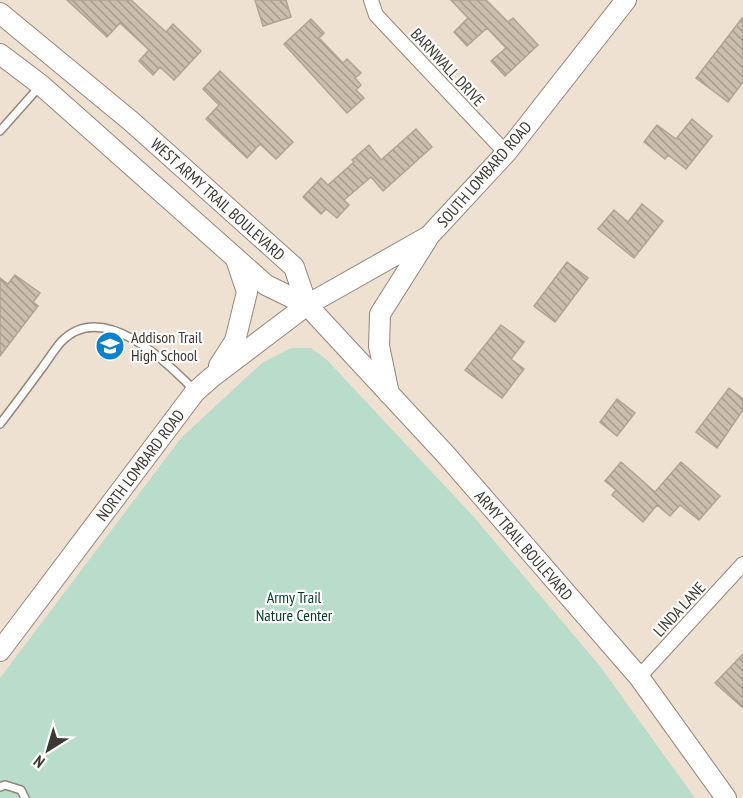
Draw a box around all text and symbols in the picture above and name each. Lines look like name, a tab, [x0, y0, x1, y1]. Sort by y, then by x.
street label: BARNWALL DRIVE	[407, 24, 489, 110]
street label: SOUTH LOMBARD ROAD	[432, 117, 536, 231]
street label: WEST ARMY TRAIL BOULEVARD	[147, 134, 289, 264]
place label: Addison Trail High School	[131, 327, 202, 365]
school or university icon: Addison Trail High School	[94, 330, 126, 362]
street label: NORTH LOMBARD ROAD	[92, 405, 188, 525]
street label: ARMY TRAIL BOULEVARD	[471, 486, 577, 604]
street label: LINDA LANE	[649, 577, 709, 640]
park label: Army Trail Nature Center	[256, 587, 333, 625]
north arrow	[18, 720, 78, 780]
text: N	[30, 751, 48, 773]

